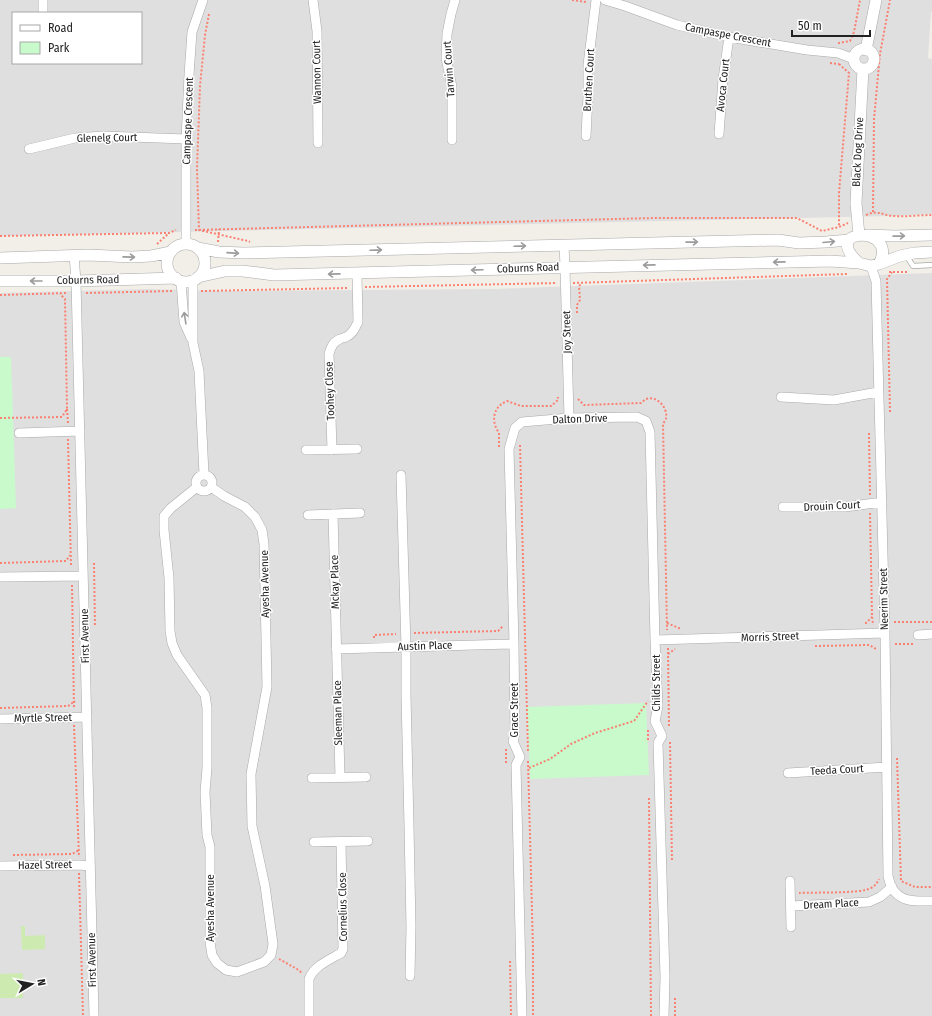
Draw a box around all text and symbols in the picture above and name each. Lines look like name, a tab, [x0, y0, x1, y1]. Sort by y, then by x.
legend	[12, 12, 142, 64]
scale bar	[792, 12, 870, 38]
text: 50 m	[798, 19, 822, 33]
street label: Campaspe Crescent	[684, 20, 773, 50]
text: Road	[48, 21, 73, 35]
street label: Wannon Court	[310, 40, 324, 104]
street label: Tarwin Court	[441, 40, 457, 98]
text: Park	[48, 41, 70, 55]
street label: Bruthen Court	[581, 48, 597, 112]
street label: Avoca Court	[714, 57, 732, 112]
street label: Campaspe Crescent	[180, 77, 196, 165]
street label: Black Dog Drive	[850, 117, 866, 187]
street label: Glenelg Court	[76, 131, 138, 145]
one-way arrow	[892, 232, 905, 240]
one-way arrow	[685, 238, 698, 246]
one-way arrow	[822, 238, 835, 245]
one-way arrow	[513, 242, 526, 250]
one-way arrow	[369, 246, 382, 254]
one-way arrow	[226, 249, 239, 256]
one-way arrow	[122, 253, 135, 261]
one-way arrow	[773, 258, 786, 266]
street label: Coburns Road	[497, 260, 559, 276]
one-way arrow	[643, 261, 656, 269]
one-way arrow	[471, 266, 484, 274]
one-way arrow	[328, 270, 341, 278]
street label: Coburns Road	[57, 273, 119, 287]
one-way arrow	[30, 277, 43, 285]
street label: Joy Street	[560, 310, 574, 354]
one-way arrow	[181, 312, 189, 325]
street label: Toohey Close	[322, 361, 338, 421]
street label: Dalton Drive	[552, 412, 608, 426]
street label: Drouin Court	[803, 498, 861, 514]
street label: Ayesha Avenue	[258, 550, 272, 618]
street label: Mckay Place	[328, 555, 342, 609]
street label: Neerim Street	[877, 567, 891, 630]
street label: First Avenue	[78, 608, 92, 664]
street label: Morris Street	[741, 629, 800, 645]
street label: Austin Place	[397, 639, 453, 653]
street label: Childs Street	[650, 654, 663, 712]
street label: Sleeman Place	[331, 680, 345, 746]
street label: Grace Street	[508, 682, 521, 737]
street label: Myrtle Street	[14, 711, 72, 725]
street label: Teeda Court	[810, 762, 864, 778]
street label: Hazel Street	[18, 858, 73, 872]
street label: Cornelius Close	[336, 872, 350, 942]
street label: Ayesha Avenue	[204, 874, 217, 942]
street label: Dream Place	[803, 896, 859, 912]
street label: First Avenue	[85, 932, 99, 988]
north arrow	[12, 964, 52, 1004]
text: N	[34, 978, 48, 987]

